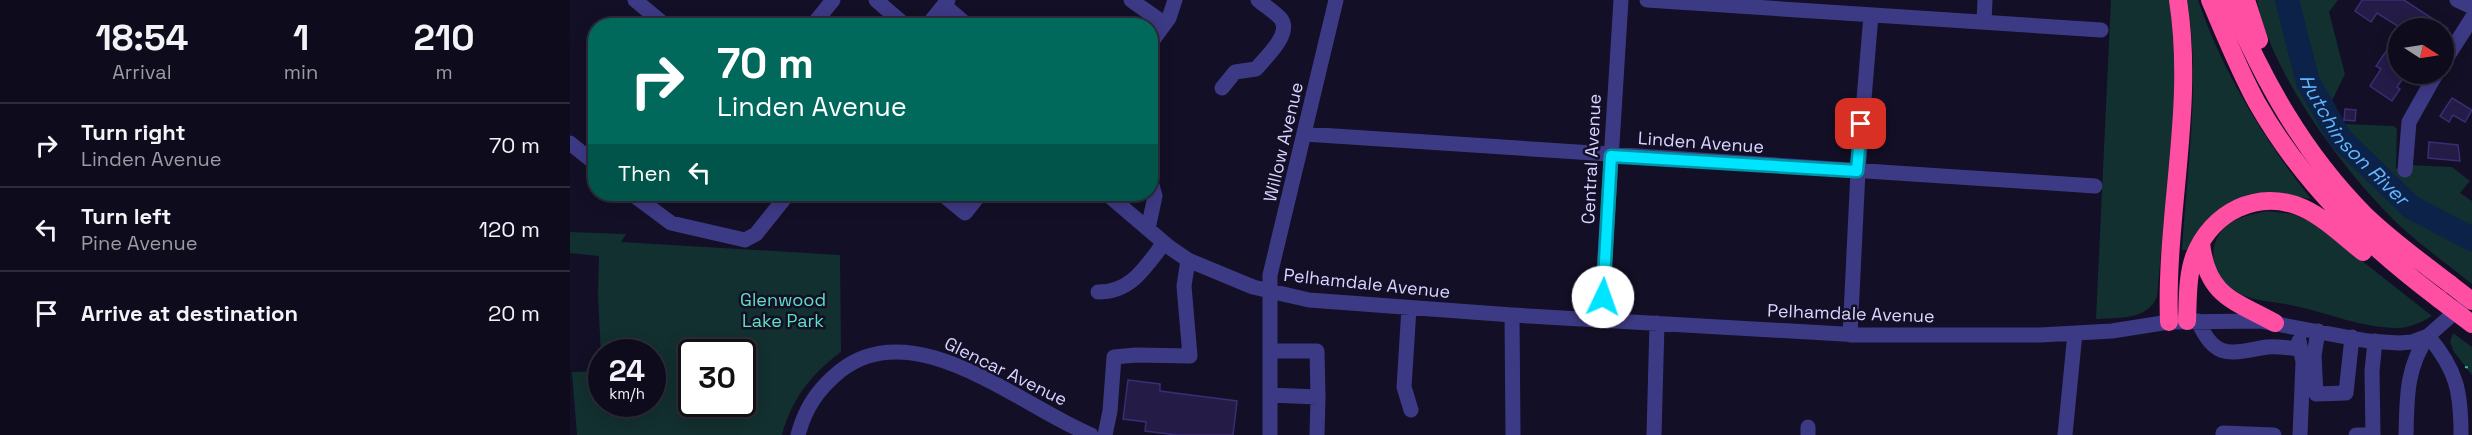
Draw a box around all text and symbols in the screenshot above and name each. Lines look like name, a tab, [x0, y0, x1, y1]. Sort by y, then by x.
text: 18:54	[95, 15, 188, 61]
text: 1	[293, 15, 309, 61]
text: 210	[414, 15, 475, 61]
north arrow	[2388, 18, 2454, 84]
map controls	[2388, 18, 2454, 84]
text: 70 m	[717, 37, 814, 90]
icon: right	[618, 42, 696, 120]
text: Arrival	[112, 59, 172, 85]
text: min	[284, 59, 318, 85]
text: m	[436, 59, 453, 85]
water label: Hutchinson River	[2294, 72, 2416, 213]
street label: Willow Avenue	[1258, 80, 1308, 204]
text: Linden Avenue	[717, 89, 907, 124]
street label: Central Avenue	[1576, 93, 1606, 225]
pin	[1835, 98, 1886, 149]
icon: arrive	[1844, 107, 1877, 140]
text: Turn right	[81, 118, 186, 146]
street label: Linden Avenue	[1637, 126, 1765, 158]
icon: right	[30, 129, 63, 162]
text: 70 m	[489, 131, 540, 159]
text: Linden Avenue	[81, 146, 222, 172]
icon: left	[683, 156, 716, 189]
text: Then	[618, 159, 671, 187]
text: Turn left	[81, 202, 171, 230]
icon: left	[30, 213, 63, 246]
text: 120 m	[479, 215, 540, 243]
text: Pine Avenue	[81, 230, 198, 256]
street label: Pelhamdale Avenue	[1283, 263, 1451, 303]
position arrow	[1571, 265, 1635, 329]
park label: Glenwood Lake Park	[740, 288, 826, 332]
icon: arrive	[30, 297, 63, 330]
text: Arrive at destination	[81, 299, 298, 327]
text: 20 m	[488, 299, 540, 327]
street label: Pelhamdale Avenue	[1767, 299, 1935, 327]
street label: Glencar Avenue	[941, 331, 1071, 411]
speed limit sign: 30	[678, 339, 756, 417]
text: 24	[609, 351, 645, 390]
text: km/h	[609, 384, 645, 403]

